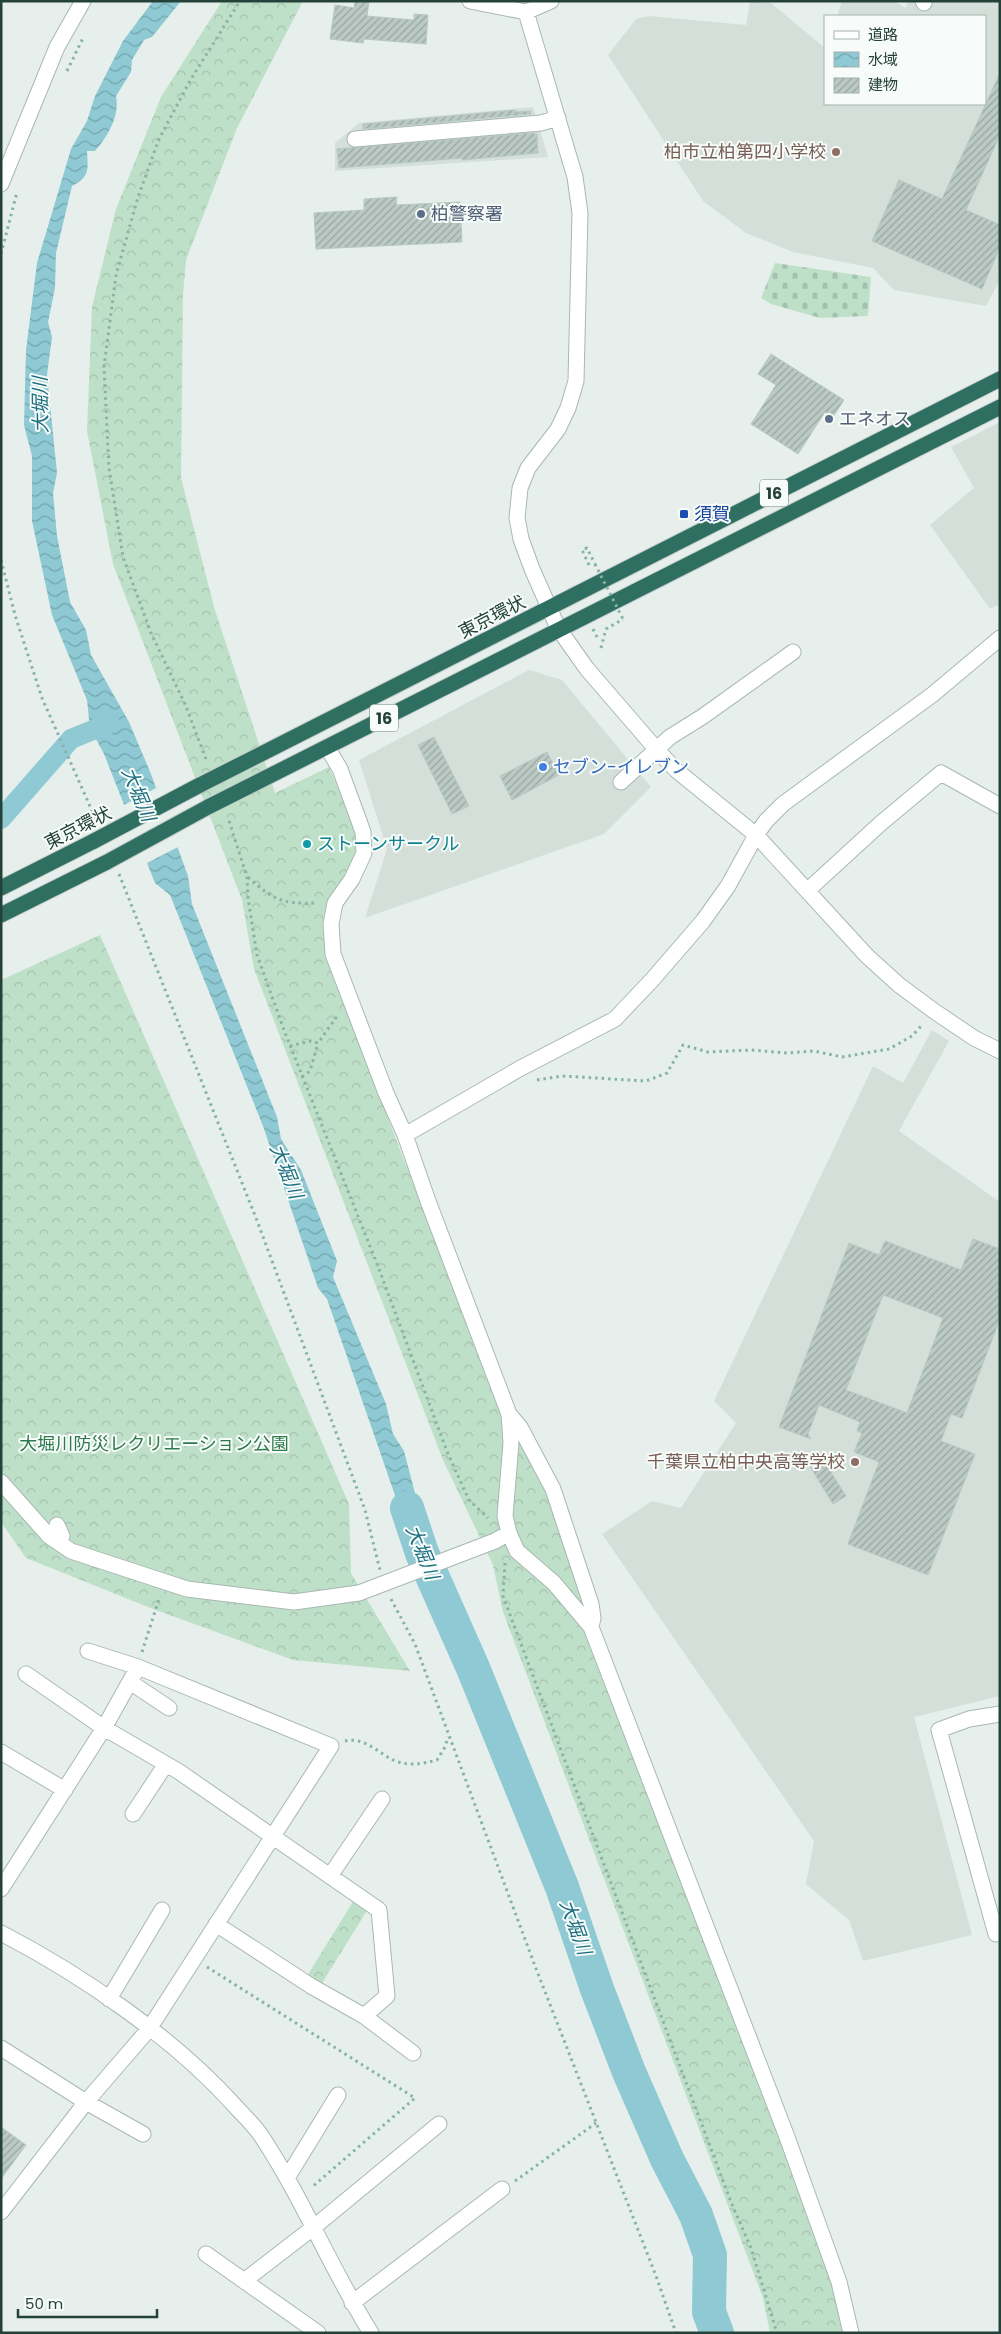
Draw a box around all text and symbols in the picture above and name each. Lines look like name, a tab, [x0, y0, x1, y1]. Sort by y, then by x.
legend	[824, 15, 986, 105]
text: 道路	[868, 24, 898, 45]
text: 水域	[868, 49, 898, 70]
text: 建物	[868, 74, 898, 95]
place label: 柏市立柏第四小学校	[664, 139, 826, 164]
marker: 柏市立柏第四小学校	[830, 146, 842, 158]
place label: 柏警察署	[431, 201, 503, 226]
marker: 柏警察署	[415, 208, 427, 220]
water label: 大堀川	[26, 374, 54, 434]
place label: エネオス	[839, 406, 911, 431]
marker: エネオス	[823, 413, 835, 425]
road number: 16	[760, 479, 788, 506]
place label: 須賀	[694, 501, 730, 526]
marker: 須賀	[678, 508, 690, 520]
street label: 東京環状	[454, 589, 530, 644]
road number: 16	[370, 704, 398, 731]
place label: セブン-イレブン	[553, 754, 689, 779]
marker: セブン-イレブン	[537, 761, 549, 773]
water label: 大堀川	[115, 763, 163, 828]
street label: 東京環状	[40, 800, 116, 855]
place label: ストーンサークル	[317, 831, 460, 856]
marker: ストーンサークル	[301, 838, 313, 850]
water label: 大堀川	[263, 1140, 310, 1205]
park label: 大堀川防災レクリエーション公園	[19, 1431, 289, 1456]
place label: 千葉県立柏中央高等学校	[647, 1449, 845, 1474]
marker: 千葉県立柏中央高等学校	[849, 1456, 861, 1468]
water label: 大堀川	[399, 1521, 446, 1586]
water label: 大堀川	[553, 1896, 599, 1960]
scale bar	[18, 2286, 156, 2318]
text: 50 m	[25, 2293, 63, 2314]

